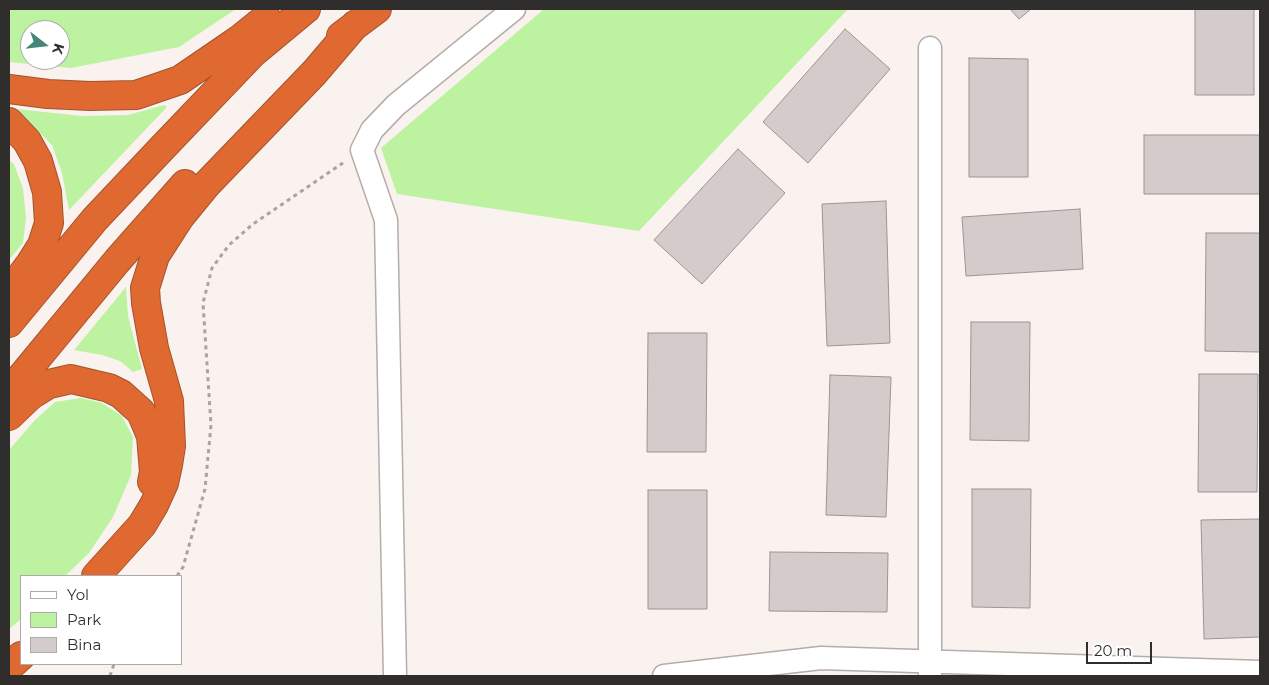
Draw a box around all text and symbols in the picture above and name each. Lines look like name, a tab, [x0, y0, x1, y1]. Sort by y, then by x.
north arrow	[20, 20, 70, 70]
text: K	[48, 41, 69, 56]
legend	[20, 575, 182, 665]
text: Yol	[67, 585, 89, 604]
text: Park	[67, 610, 101, 629]
scale bar	[1089, 632, 1155, 664]
text: Bina	[67, 635, 101, 654]
text: 20 m	[1094, 641, 1132, 660]

